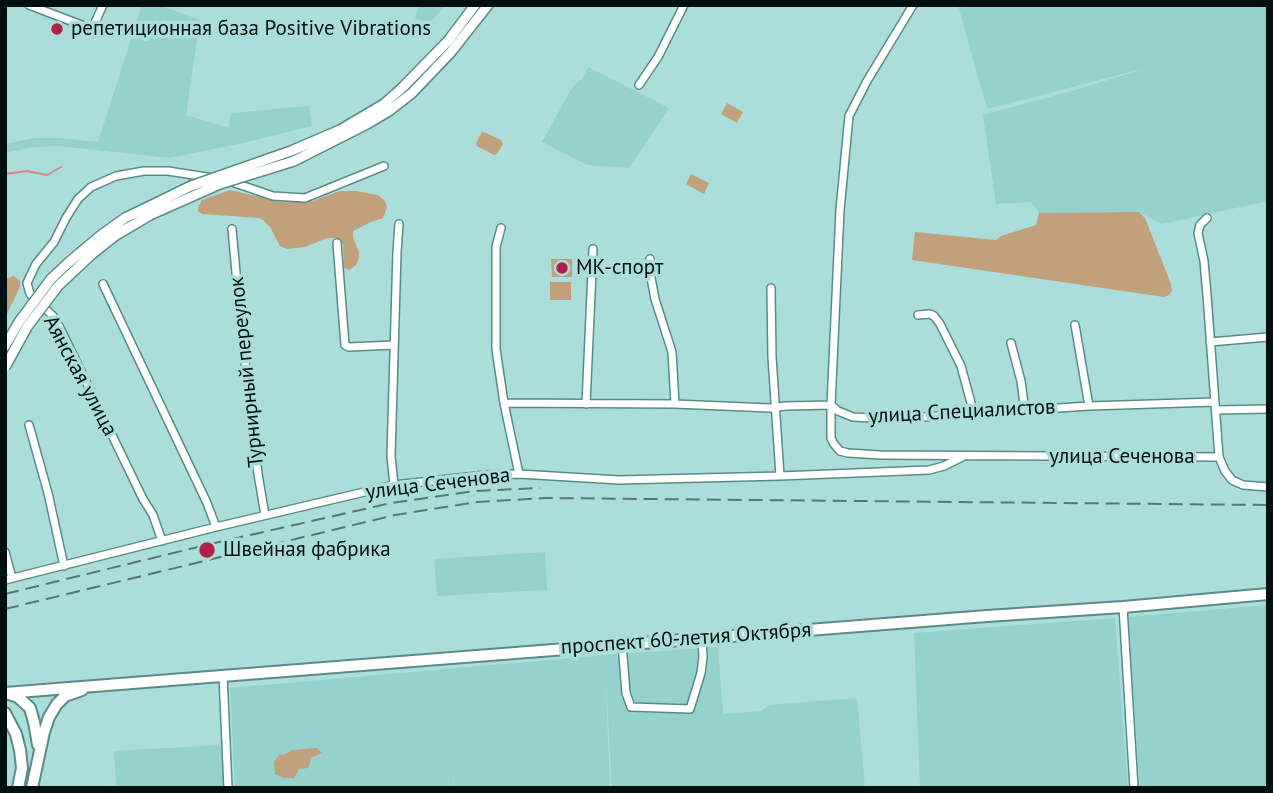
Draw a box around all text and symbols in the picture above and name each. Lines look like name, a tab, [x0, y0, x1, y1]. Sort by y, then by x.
place label: репетиционная база Positive Vibrations	[71, 16, 431, 42]
marker: репетиционная база Positive Vibrations	[49, 21, 65, 37]
place label: МК-спорт	[576, 255, 663, 281]
marker: МК-спорт	[554, 260, 570, 276]
street label: Турнирный переулок	[224, 275, 270, 469]
street label: Аянская улица	[38, 312, 122, 440]
street label: улица Специалистов	[868, 395, 1056, 429]
street label: улица Сеченова	[1049, 444, 1195, 470]
street label: улица Сеченова	[364, 463, 512, 505]
place label: Швейная фабрика	[223, 537, 391, 563]
marker: Швейная фабрика	[197, 540, 217, 560]
street label: проспект 60-летия Октября	[560, 618, 812, 660]

